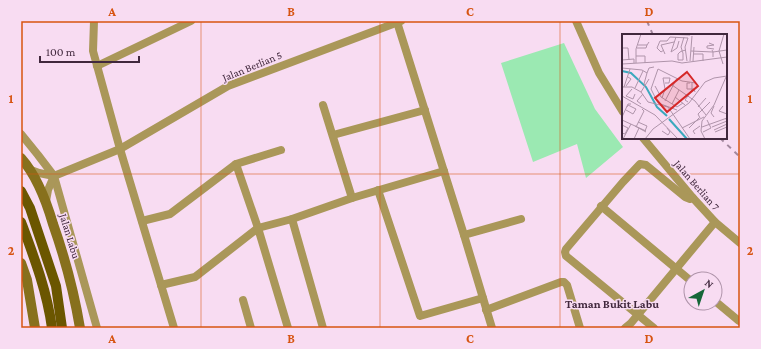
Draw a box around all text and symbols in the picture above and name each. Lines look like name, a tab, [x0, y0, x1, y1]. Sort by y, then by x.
text: A	[107, 4, 116, 19]
text: B	[287, 4, 295, 19]
text: C	[466, 4, 474, 19]
text: D	[645, 4, 654, 19]
inset map	[622, 34, 727, 139]
scale bar	[40, 38, 139, 64]
text: 100 m	[46, 45, 76, 59]
street label: Jalan Berlian 5	[220, 49, 284, 85]
text: 1	[9, 91, 14, 106]
text: 1	[748, 91, 753, 106]
street label: Jalan Berlian 7	[670, 157, 722, 213]
street label: Jalan Labu	[56, 211, 83, 260]
text: 2	[8, 243, 15, 258]
text: 2	[747, 243, 754, 258]
north arrow	[683, 271, 723, 311]
text: N	[703, 276, 717, 291]
district label: Taman Bukit Labu	[565, 297, 659, 311]
text: A	[107, 331, 116, 346]
text: B	[287, 331, 295, 346]
text: C	[466, 331, 474, 346]
text: D	[645, 331, 654, 346]

